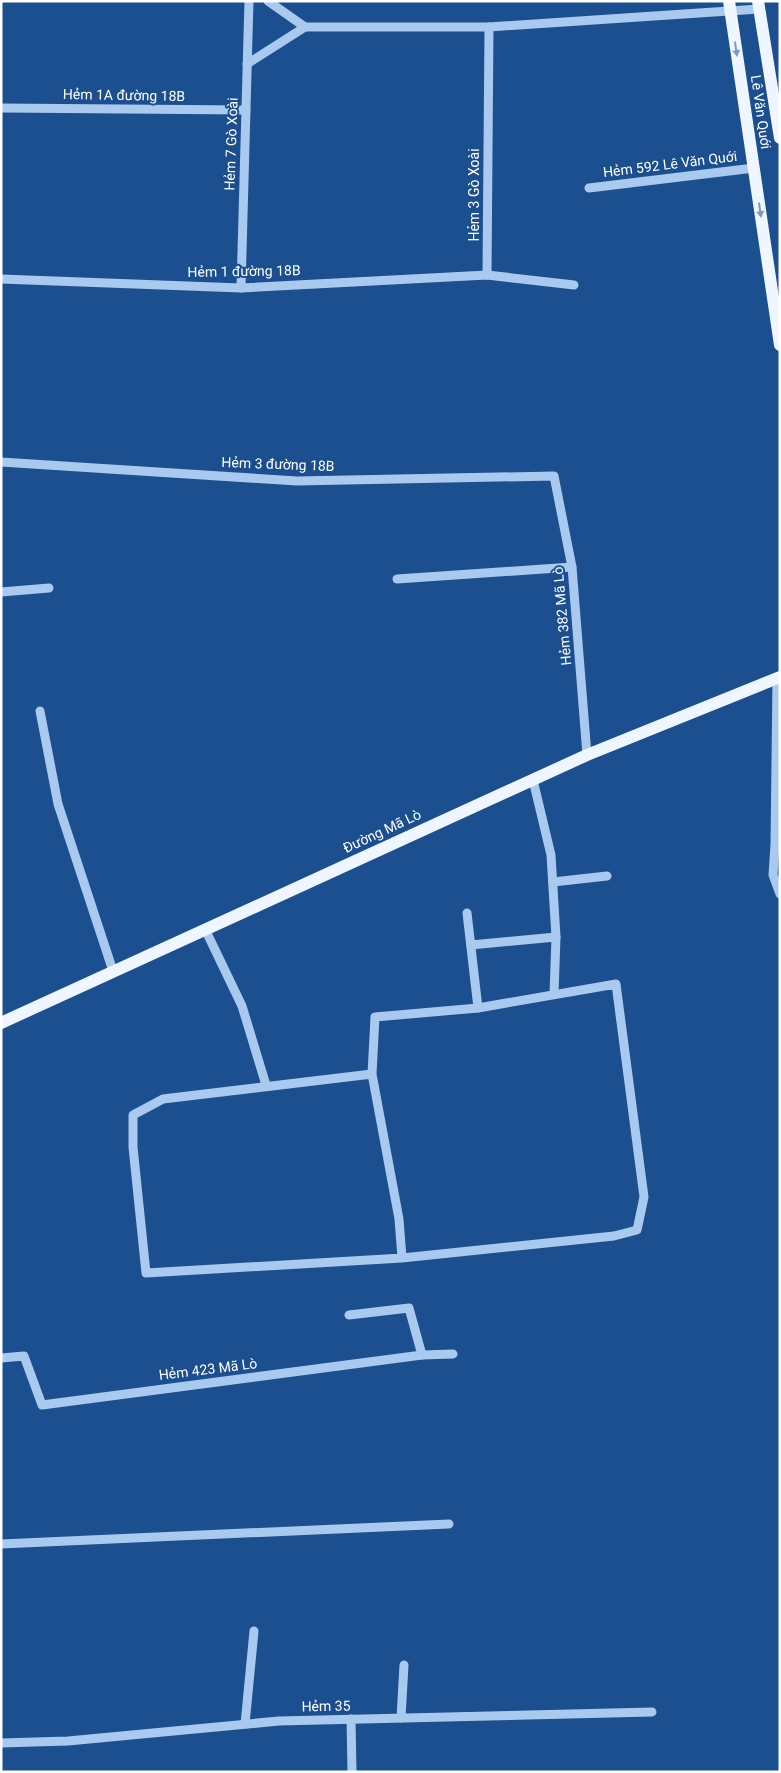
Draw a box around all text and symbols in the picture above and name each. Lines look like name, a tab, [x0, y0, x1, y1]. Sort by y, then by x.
one-way arrow	[733, 42, 741, 58]
street label: Lê Văn Quới	[748, 74, 774, 150]
street label: Hẻm 1A đường 18B	[63, 86, 185, 104]
street label: Hẻm 7 Gò Xoài	[221, 97, 241, 191]
street label: Hẻm 3 Gò Xoài	[466, 148, 482, 242]
street label: Hẻm 592 Lê Văn Quới	[602, 148, 738, 180]
one-way arrow	[756, 203, 764, 219]
street label: Hẻm 1 đường 18B	[187, 262, 301, 280]
street label: Hẻm 3 đường 18B	[221, 454, 335, 474]
street label: Hẻm 382 Mã Lò	[550, 566, 574, 666]
street label: Đường Mã Lò	[341, 806, 423, 856]
street label: Hẻm 423 Mã Lò	[158, 1355, 258, 1383]
street label: Hẻm 35	[301, 1698, 351, 1714]

